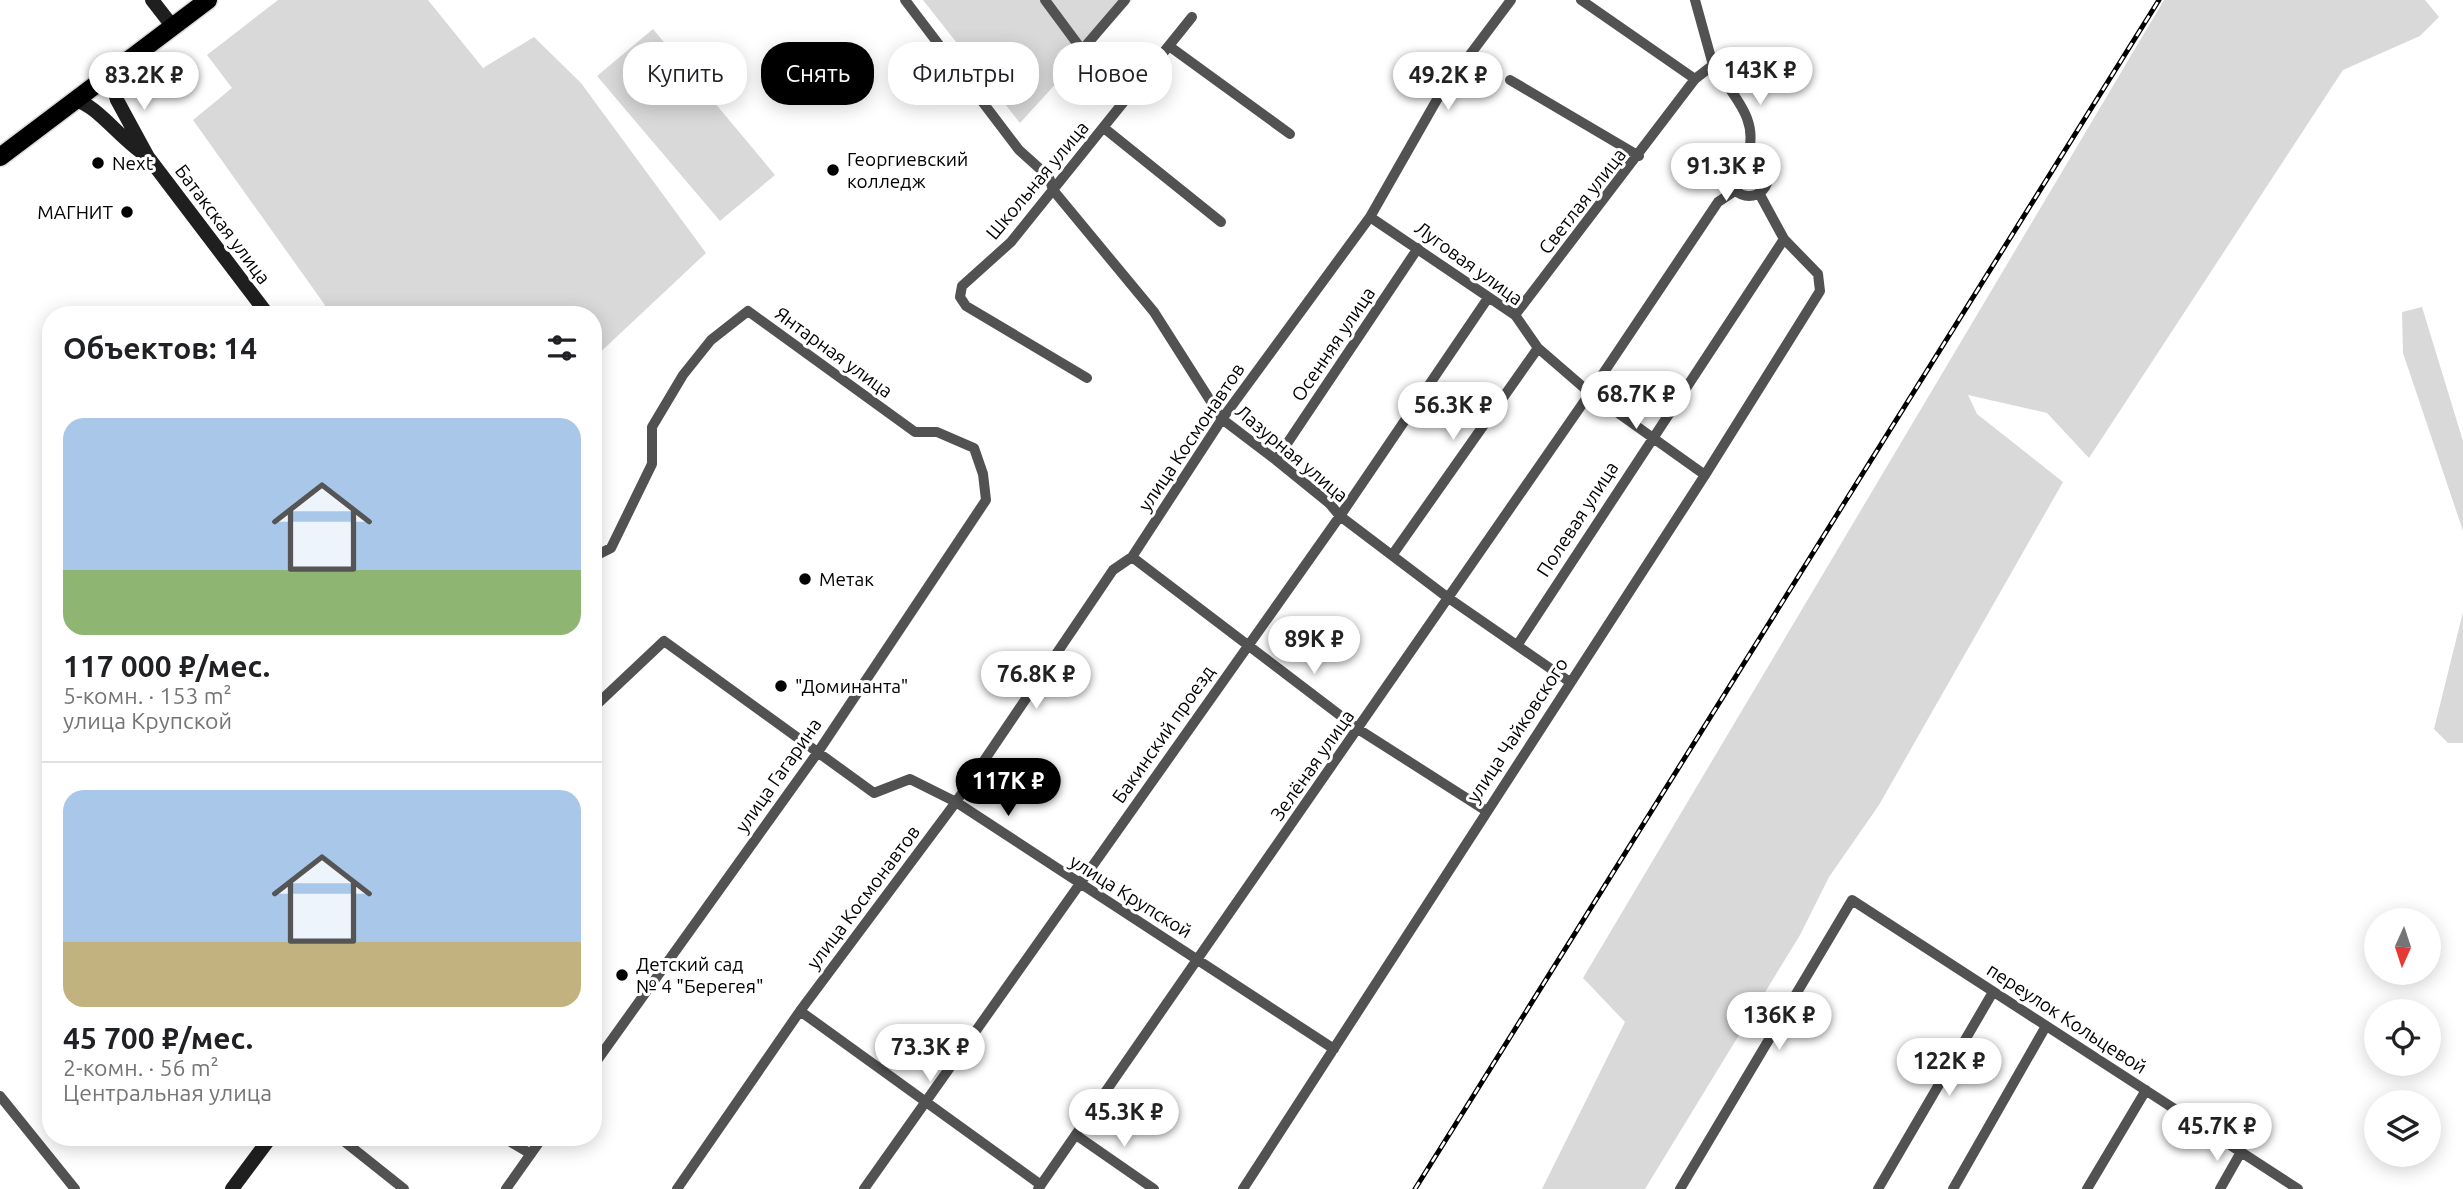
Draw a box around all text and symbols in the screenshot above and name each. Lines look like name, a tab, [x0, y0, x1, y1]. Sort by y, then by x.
chip: Купить	[623, 42, 747, 105]
chip: Снять	[761, 42, 874, 105]
chip: Фильтры	[888, 42, 1039, 105]
chip: Новое	[1053, 42, 1172, 105]
pin: 143K ₽	[1703, 48, 1817, 107]
pin: 83.2K ₽	[79, 52, 209, 112]
pin: 49.2K ₽	[1383, 52, 1513, 112]
text: 143K ₽	[1724, 57, 1796, 82]
text: 83.2K ₽	[105, 62, 183, 87]
text: 49.2K ₽	[1409, 62, 1487, 87]
street label: Школьная улица	[981, 116, 1093, 244]
street label: Светлая улица	[1534, 144, 1630, 258]
pin: 91.3K ₽	[1661, 144, 1791, 203]
place label: Георгиевский колледж	[847, 148, 968, 192]
place label: Next	[112, 152, 154, 174]
text: 91.3K ₽	[1687, 153, 1765, 178]
marker: Next	[90, 155, 106, 171]
street label: Батакская улица	[171, 160, 275, 288]
marker: Георгиевский колледж	[825, 162, 841, 178]
place label: МАГНИТ	[37, 201, 113, 223]
marker: МАГНИТ	[119, 204, 135, 220]
street label: Луговая улица	[1411, 217, 1527, 309]
street label: Осенняя улица	[1287, 283, 1379, 405]
street label: Янтарная улица	[771, 302, 897, 402]
icon: filters	[543, 329, 581, 367]
text: Объектов: 14	[63, 331, 257, 365]
street label: улица Космонавтов	[1133, 359, 1249, 515]
pin: 68.7K ₽	[1571, 372, 1701, 431]
text: 68.7K ₽	[1597, 381, 1675, 406]
pin: 56.3K ₽	[1388, 382, 1518, 442]
text: 56.3K ₽	[1414, 392, 1492, 417]
street label: Лазурная улица	[1231, 400, 1353, 506]
street label: Полевая улица	[1532, 457, 1622, 581]
icon: home	[259, 464, 385, 590]
place label: Метак	[819, 568, 874, 590]
marker: Метак	[797, 571, 813, 587]
pin: 89K ₽	[1265, 616, 1363, 676]
text: 89K ₽	[1284, 626, 1344, 651]
text: 117 000 ₽/мес.	[63, 649, 270, 683]
pin: 76.8K ₽	[971, 652, 1101, 711]
street label: улица Чайковского	[1462, 653, 1572, 807]
text: 76.8K ₽	[997, 661, 1075, 686]
street label: Бакинский проезд	[1107, 661, 1219, 807]
place label: "Доминанта"	[795, 675, 908, 697]
marker: "Доминанта"	[773, 678, 789, 694]
text: 5-комн. · 153 m²	[63, 683, 232, 708]
street label: Зелёная улица	[1266, 705, 1358, 825]
text: улица Крупской	[63, 708, 232, 733]
street label: улица Гагарина	[730, 714, 826, 836]
pin: 117K ₽	[951, 758, 1065, 818]
text: 117K ₽	[972, 768, 1044, 793]
street label: улица Космонавтов	[802, 821, 924, 973]
icon: home	[259, 836, 385, 962]
street label: улица Крупской	[1066, 850, 1196, 942]
north arrow	[2364, 908, 2441, 985]
map controls	[2364, 908, 2441, 1167]
place label: Детский сад № 4 "Берегея"	[636, 953, 764, 997]
street label: переулок Кольцевой	[1983, 958, 2151, 1078]
marker: Детский сад № 4 "Берегея"	[614, 967, 630, 983]
pin: 136K ₽	[1722, 992, 1836, 1052]
button: locate	[2364, 999, 2441, 1076]
text: 136K ₽	[1743, 1002, 1815, 1027]
text: 45 700 ₽/мес.	[63, 1021, 253, 1055]
pin: 73.3K ₽	[865, 1024, 995, 1084]
text: 73.3K ₽	[891, 1034, 969, 1059]
pin: 122K ₽	[1892, 1038, 2006, 1098]
text: 122K ₽	[1913, 1048, 1985, 1073]
text: 2-комн. · 56 m²	[63, 1055, 219, 1080]
text: Центральная улица	[63, 1080, 272, 1105]
pin: 45.3K ₽	[1059, 1090, 1189, 1149]
button: layers	[2364, 1090, 2441, 1167]
text: 45.3K ₽	[1085, 1099, 1163, 1124]
pin: 45.7K ₽	[2152, 1104, 2282, 1163]
text: 45.7K ₽	[2178, 1113, 2256, 1138]

